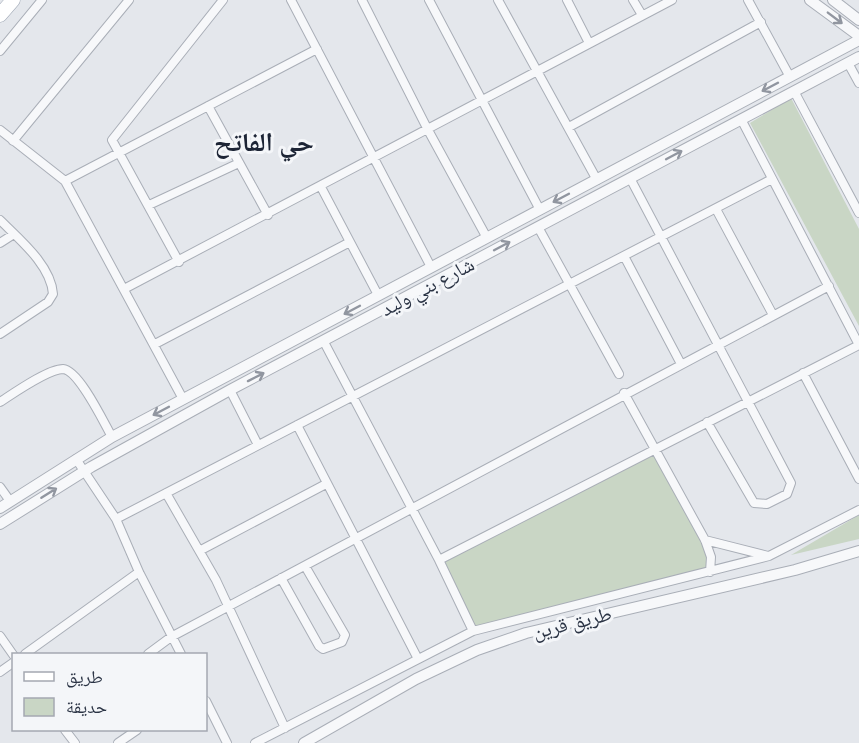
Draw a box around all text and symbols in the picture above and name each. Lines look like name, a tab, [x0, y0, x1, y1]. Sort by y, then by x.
one-way arrow	[826, 12, 842, 24]
one-way arrow	[762, 82, 780, 93]
district label: حي الفاتح	[214, 127, 314, 162]
one-way arrow	[665, 148, 683, 160]
one-way arrow	[552, 193, 570, 205]
one-way arrow	[493, 240, 510, 252]
street label: شارع بني وليد	[376, 252, 480, 325]
one-way arrow	[344, 304, 361, 316]
one-way arrow	[246, 370, 264, 382]
one-way arrow	[153, 405, 170, 417]
one-way arrow	[41, 487, 58, 500]
street label: طريق قرين	[530, 601, 614, 644]
legend	[12, 653, 207, 731]
text: طريق	[66, 666, 103, 688]
text: حديقة	[66, 696, 107, 717]

